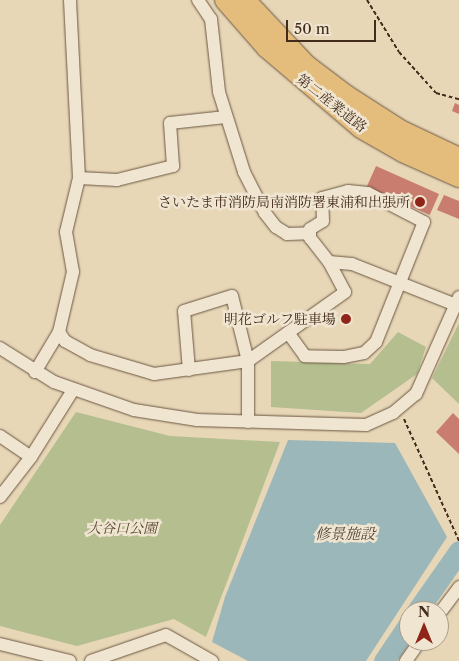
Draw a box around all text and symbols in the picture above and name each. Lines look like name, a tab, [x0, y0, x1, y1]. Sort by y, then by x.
scale bar	[289, 10, 379, 42]
text: 50 m	[294, 19, 330, 38]
street label: 第二産業道路	[294, 71, 370, 135]
place label: さいたま市消防局南消防署東浦和出張所	[158, 194, 410, 210]
marker: さいたま市消防局南消防署東浦和出張所	[414, 196, 426, 208]
place label: 明花ゴルフ駐車場	[224, 311, 336, 327]
marker: 明花ゴルフ駐車場	[340, 313, 352, 325]
park label: 大谷口公園	[87, 520, 157, 536]
water label: 修景施設	[315, 525, 375, 543]
north arrow	[399, 601, 449, 651]
text: N	[418, 603, 430, 621]

